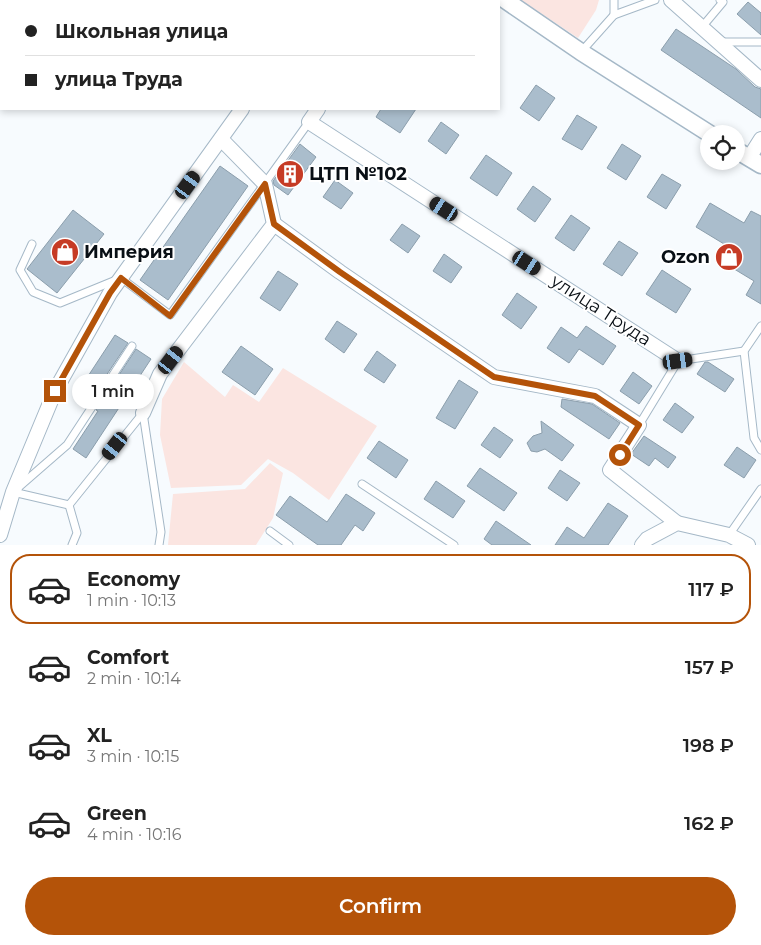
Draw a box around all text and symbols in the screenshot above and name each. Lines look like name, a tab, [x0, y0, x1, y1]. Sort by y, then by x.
text: Школьная улица	[55, 20, 228, 43]
text: улица Труда	[55, 68, 183, 91]
map controls	[700, 125, 745, 170]
button: locate	[700, 125, 745, 170]
building icon: ЦТП №102	[275, 159, 305, 189]
place label: ЦТП №102	[309, 163, 407, 185]
car	[173, 168, 202, 202]
car	[427, 195, 460, 223]
shop icon: Империя	[50, 237, 80, 267]
place label: Империя	[84, 241, 174, 263]
shop icon: Ozon	[714, 242, 744, 272]
place label: Ozon	[661, 246, 710, 268]
car	[510, 249, 543, 277]
street label: улица Труда	[546, 269, 655, 351]
car	[155, 344, 186, 376]
car	[662, 351, 693, 371]
callout: 1 min	[72, 374, 155, 408]
route end	[44, 380, 66, 402]
text: 1 min	[92, 382, 134, 401]
car	[99, 430, 130, 462]
route start	[609, 444, 631, 466]
icon: car	[27, 567, 72, 612]
text: Economy	[87, 568, 180, 591]
text: 117 ₽	[688, 578, 734, 601]
text: 1 min · 10:13	[87, 591, 176, 610]
icon: car	[27, 645, 72, 690]
text: Comfort	[87, 646, 169, 669]
text: 157 ₽	[685, 656, 734, 679]
text: 2 min · 10:14	[87, 669, 181, 688]
icon: car	[27, 723, 72, 768]
text: XL	[87, 724, 112, 747]
text: 198 ₽	[683, 734, 734, 757]
text: 3 min · 10:15	[87, 747, 179, 766]
icon: car	[27, 801, 72, 846]
text: Green	[87, 802, 147, 825]
text: 162 ₽	[684, 812, 734, 835]
text: 4 min · 10:16	[87, 825, 182, 844]
button: Confirm	[25, 877, 736, 935]

